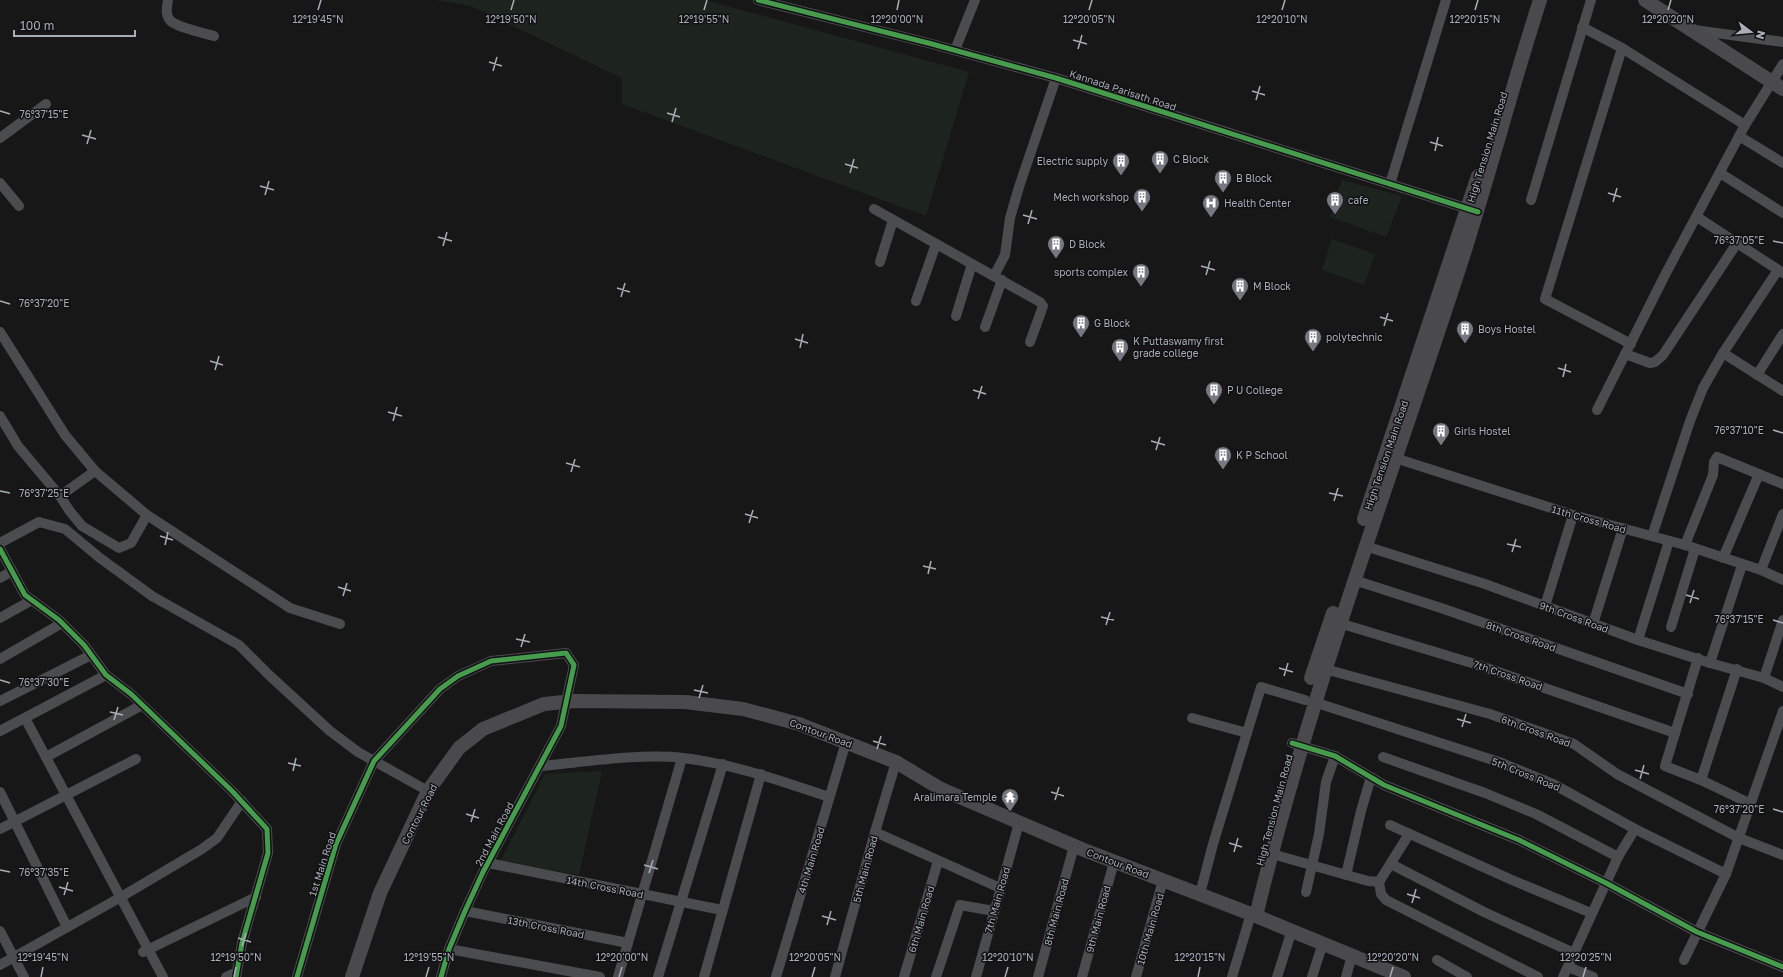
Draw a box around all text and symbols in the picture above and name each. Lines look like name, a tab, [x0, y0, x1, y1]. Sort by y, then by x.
scale bar	[14, 12, 135, 38]
north arrow	[1731, 12, 1771, 52]
text: 12°19'45"N	[292, 13, 344, 25]
text: 12°19'50"N	[485, 13, 537, 25]
text: 12°19'55"N	[679, 13, 729, 25]
text: 12°20'00"N	[871, 13, 923, 25]
text: 12°20'05"N	[1063, 13, 1115, 25]
text: 12°20'10"N	[1256, 13, 1308, 25]
text: 12°20'15"N	[1450, 13, 1500, 25]
text: 12°20'20"N	[1642, 13, 1694, 25]
text: 100 m	[20, 18, 54, 33]
text: N	[1754, 29, 1768, 41]
street label: Kannada Parisath Road	[1068, 67, 1178, 113]
street label: High Tension Main Road	[1464, 90, 1510, 204]
text: 76°37'15"E	[19, 108, 69, 120]
building icon: C Block	[1150, 149, 1170, 174]
building icon: Electric supply	[1111, 151, 1131, 176]
place label: C Block	[1173, 153, 1210, 165]
place label: Electric supply	[1037, 155, 1108, 167]
building icon: B Block	[1213, 168, 1233, 193]
place label: B Block	[1236, 172, 1272, 184]
building icon: Mech workshop	[1132, 187, 1152, 212]
building icon: cafe	[1325, 190, 1345, 215]
place label: Mech workshop	[1053, 191, 1129, 203]
hospital icon: Health Center	[1201, 193, 1221, 218]
place label: cafe	[1348, 194, 1369, 206]
place label: Health Center	[1224, 197, 1291, 209]
building icon: D Block	[1046, 234, 1066, 259]
text: 76°37'05"E	[1714, 234, 1764, 246]
place label: D Block	[1069, 238, 1106, 250]
building icon: sports complex	[1131, 262, 1151, 287]
place label: sports complex	[1054, 266, 1128, 278]
building icon: M Block	[1230, 276, 1250, 301]
place label: M Block	[1253, 280, 1291, 292]
text: 76°37'20"E	[19, 297, 69, 309]
building icon: G Block	[1071, 313, 1091, 338]
place label: G Block	[1094, 317, 1131, 329]
building icon: Boys Hostel	[1455, 319, 1475, 344]
place label: Boys Hostel	[1478, 323, 1536, 335]
building icon: polytechnic	[1303, 327, 1323, 352]
place label: polytechnic	[1326, 331, 1383, 343]
place label: K Puttaswamy first grade college	[1133, 335, 1224, 359]
building icon: K Puttaswamy first grade college	[1110, 337, 1130, 362]
building icon: P U College	[1204, 380, 1224, 405]
place label: P U College	[1227, 384, 1283, 396]
street label: High Tension Main Road	[1362, 399, 1410, 511]
building icon: Girls Hostel	[1431, 421, 1451, 446]
text: 76°37'10"E	[1714, 424, 1764, 436]
place label: Girls Hostel	[1454, 425, 1511, 437]
building icon: K P School	[1213, 445, 1233, 470]
place label: K P School	[1236, 449, 1288, 461]
text: 76°37'25"E	[19, 487, 69, 499]
street label: 11th Cross Road	[1551, 503, 1627, 535]
street label: 9th Cross Road	[1538, 599, 1610, 635]
text: 76°37'15"E	[1714, 613, 1764, 625]
street label: 8th Cross Road	[1485, 618, 1557, 654]
street label: 7th Cross Road	[1472, 658, 1544, 692]
text: 76°37'30"E	[19, 676, 69, 688]
street label: 6th Cross Road	[1500, 713, 1572, 749]
street label: Contour Road	[788, 716, 854, 750]
street label: High Tension Main Road	[1253, 753, 1295, 867]
street label: 5th Cross Road	[1490, 755, 1562, 793]
street label: Contour Road	[399, 782, 439, 846]
temple icon: Aralimara Temple	[1000, 787, 1020, 812]
place label: Aralimara Temple	[914, 791, 997, 803]
street label: 2nd Main Road	[472, 800, 516, 868]
text: 76°37'20"E	[1714, 803, 1764, 815]
street label: 4th Main Road	[795, 825, 827, 895]
street label: 1st Main Road	[306, 830, 338, 898]
street label: 5th Main Road	[850, 834, 880, 904]
street label: Contour Road	[1085, 846, 1151, 880]
text: 76°37'35"E	[19, 866, 69, 878]
street label: 7th Main Road	[982, 866, 1012, 934]
street label: 14th Cross Road	[566, 874, 644, 900]
street label: 8th Main Road	[1041, 877, 1071, 947]
street label: 6th Main Road	[906, 884, 936, 954]
street label: 9th Main Road	[1083, 884, 1113, 954]
street label: 10th Main Road	[1134, 892, 1166, 966]
street label: 13th Cross Road	[507, 914, 585, 940]
text: 12°19'45"N	[17, 951, 69, 963]
text: 12°19'50"N	[210, 951, 262, 963]
text: 12°19'55"N	[404, 951, 454, 963]
text: 12°20'00"N	[596, 951, 648, 963]
text: 12°20'05"N	[789, 951, 841, 963]
text: 12°20'10"N	[982, 951, 1034, 963]
text: 12°20'15"N	[1175, 951, 1225, 963]
text: 12°20'20"N	[1367, 951, 1419, 963]
text: 12°20'25"N	[1560, 951, 1612, 963]

